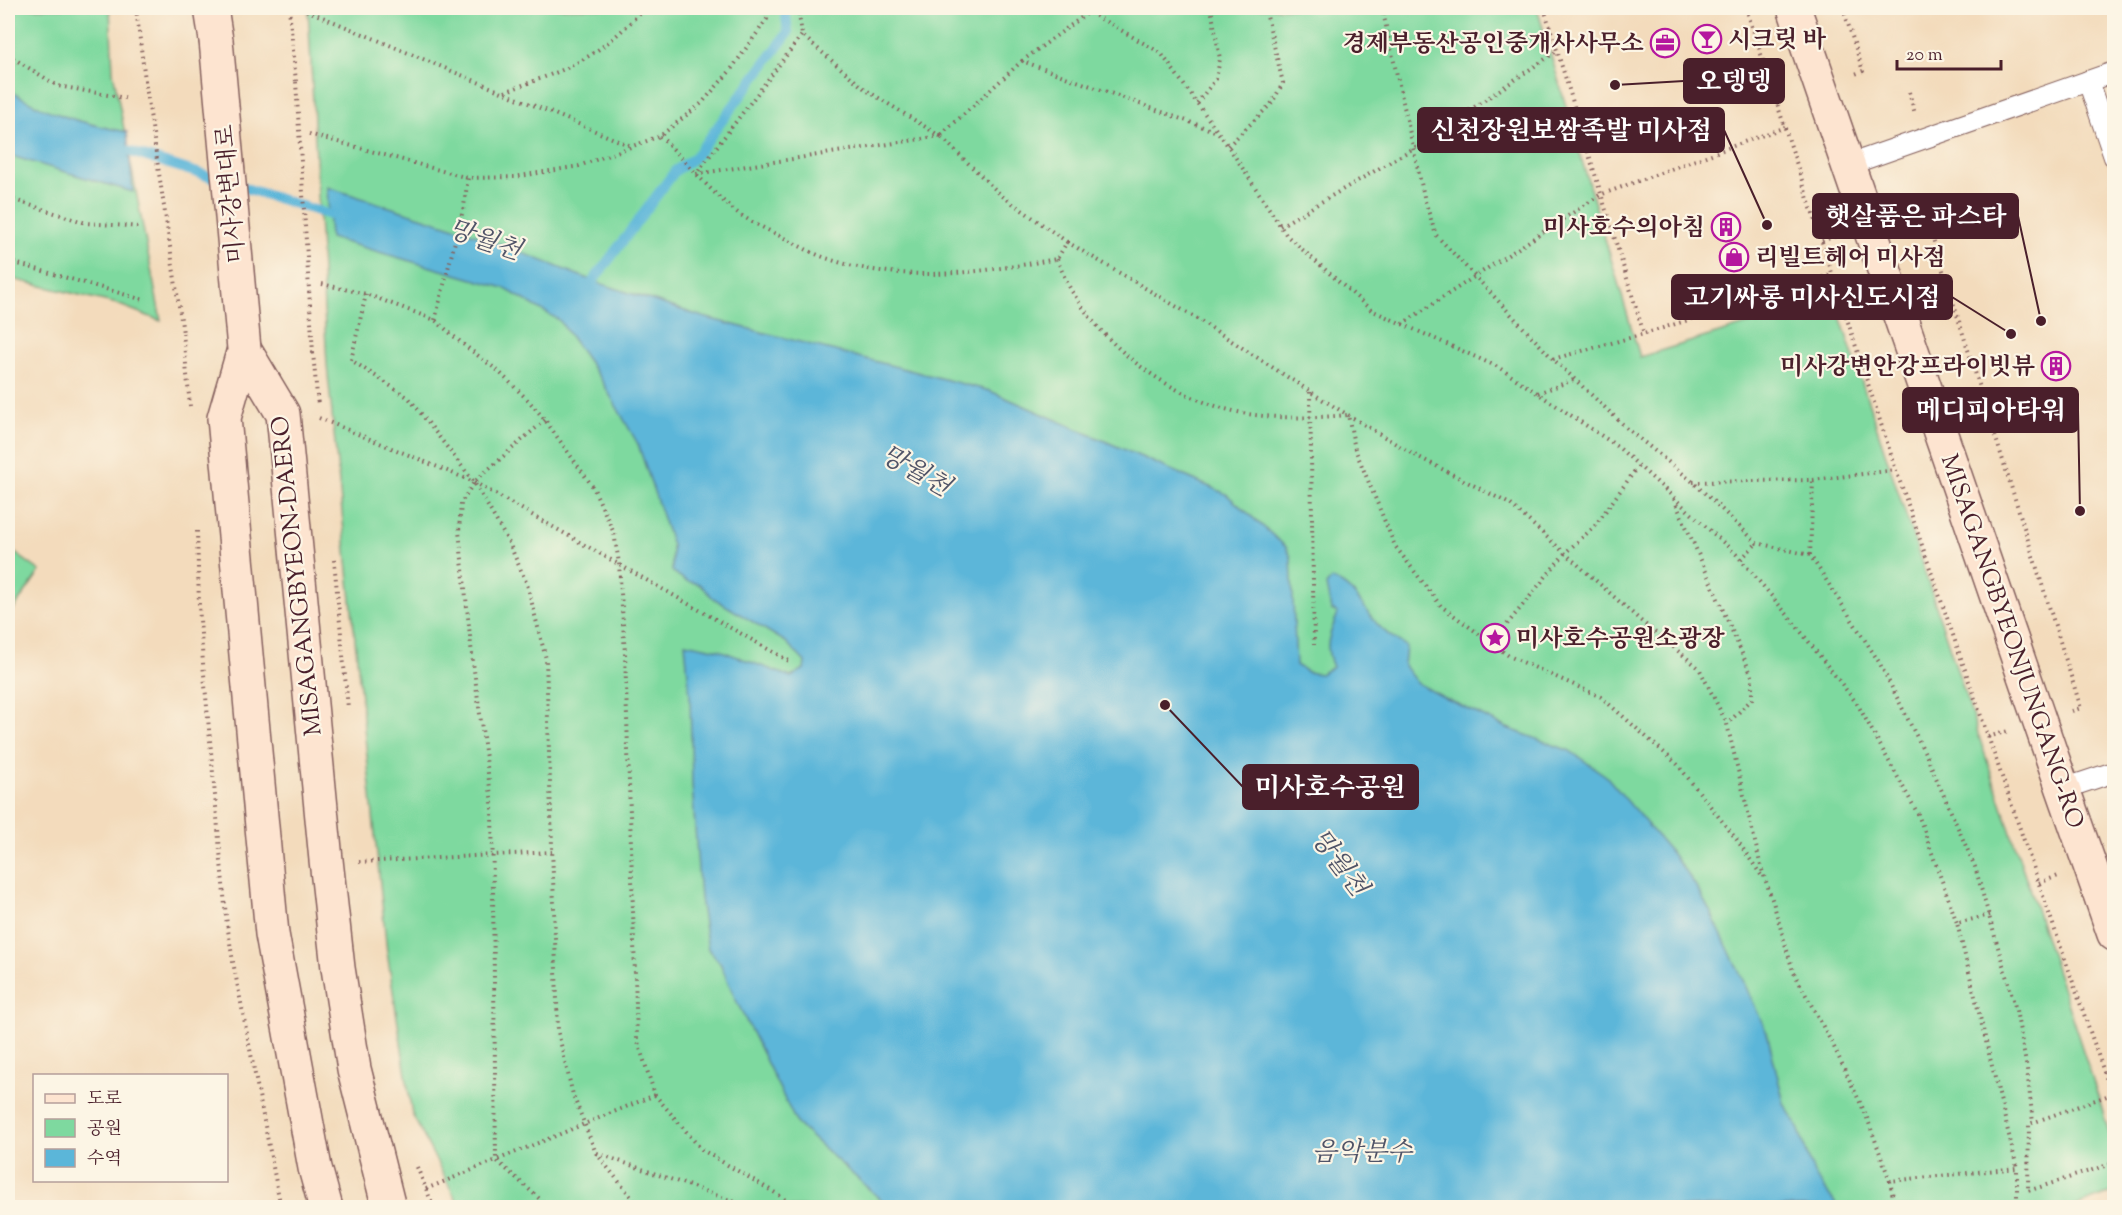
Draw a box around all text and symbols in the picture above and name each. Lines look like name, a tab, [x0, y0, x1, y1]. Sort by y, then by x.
bar icon: 시크릿 바	[1691, 23, 1723, 55]
place label: 시크릿 바	[1728, 24, 1827, 58]
office icon: 경제부동산공인중개사사무소	[1649, 27, 1681, 59]
place label: 경제부동산공인중개사사무소	[1343, 28, 1644, 62]
scale bar	[1897, 33, 2000, 71]
text: 20 m	[1906, 43, 1943, 69]
callout: 오뎅뎅	[1684, 59, 1784, 103]
text: 오뎅뎅	[1696, 65, 1772, 102]
callout: 신천장원보쌈족발 미사점	[1418, 108, 1724, 152]
text: 신천장원보쌈족발 미사점	[1430, 114, 1712, 151]
street label: 미사강변대로	[209, 123, 255, 265]
callout: 햇살품은 파스타	[1813, 194, 2018, 238]
text: 햇살품은 파스타	[1825, 200, 2008, 237]
building icon: 미사호수의아침	[1710, 211, 1742, 243]
water label: 망월천	[443, 212, 528, 272]
place label: 미사호수의아침	[1543, 212, 1705, 246]
shop icon: 리빌트헤어 미사점	[1718, 241, 1750, 273]
place label: 리빌트헤어 미사점	[1755, 242, 1946, 276]
callout: 고기싸롱 미사신도시점	[1672, 275, 1952, 319]
text: 고기싸롱 미사신도시점	[1684, 281, 1940, 318]
building icon: 미사강변안강프라이빗뷰	[2040, 350, 2072, 382]
place label: 미사강변안강프라이빗뷰	[1780, 351, 2036, 385]
callout: 메디피아타워	[1903, 388, 2078, 432]
text: 메디피아타워	[1916, 394, 2066, 431]
street label: MISAGANGBYEON-DAERO	[264, 414, 332, 738]
water label: 망월천	[873, 437, 958, 508]
street label: MISAGANGBYEONJUNGANG-RO	[1931, 450, 2091, 833]
place icon: 미사호수공원소광장	[1479, 622, 1511, 654]
place label: 미사호수공원소광장	[1516, 623, 1725, 657]
callout: 미사호수공원	[1243, 765, 1418, 809]
text: 미사호수공원	[1255, 771, 1405, 808]
water label: 망월천	[1301, 822, 1377, 906]
legend	[33, 1074, 228, 1182]
text: 도로	[87, 1087, 122, 1113]
text: 공원	[87, 1117, 122, 1143]
water label: 음악분수	[1312, 1135, 1414, 1172]
text: 수역	[87, 1147, 122, 1173]

